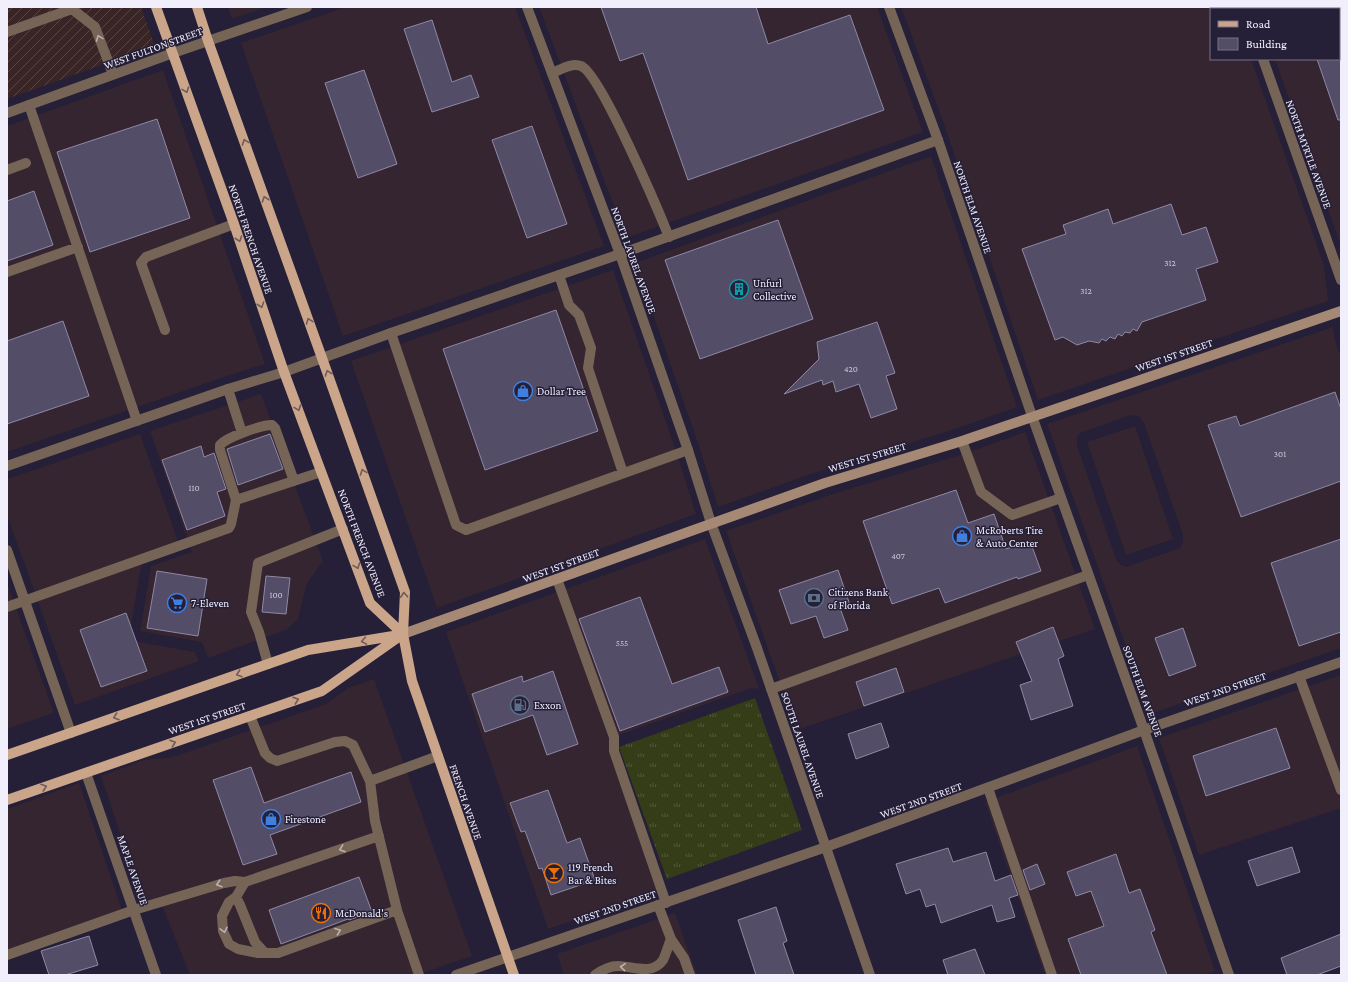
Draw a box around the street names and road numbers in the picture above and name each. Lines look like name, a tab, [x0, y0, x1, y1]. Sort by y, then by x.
street label: WEST FULTON STREET	[102, 25, 204, 71]
street label: NORTH MYRTLE AVENUE	[1284, 98, 1334, 210]
street label: NORTH ELM AVENUE	[952, 159, 994, 255]
street label: NORTH FRENCH AVENUE	[227, 183, 275, 295]
street label: NORTH LAUREL AVENUE	[609, 205, 659, 315]
street label: WEST 1ST STREET	[1134, 336, 1214, 374]
street label: WEST 1ST STREET	[826, 439, 908, 475]
street label: NORTH FRENCH AVENUE	[336, 487, 388, 599]
street label: WEST 1ST STREET	[521, 545, 601, 585]
street label: SOUTH ELM AVENUE	[1121, 644, 1165, 738]
street label: WEST 2ND STREET	[1182, 669, 1268, 709]
street label: SOUTH LAUREL AVENUE	[779, 690, 827, 800]
street label: WEST 1ST STREET	[167, 699, 247, 737]
street label: FRENCH AVENUE	[447, 763, 485, 841]
street label: WEST 2ND STREET	[878, 780, 964, 820]
street label: MAPLE AVENUE	[115, 833, 151, 907]
street label: WEST 2ND STREET	[572, 887, 658, 927]

